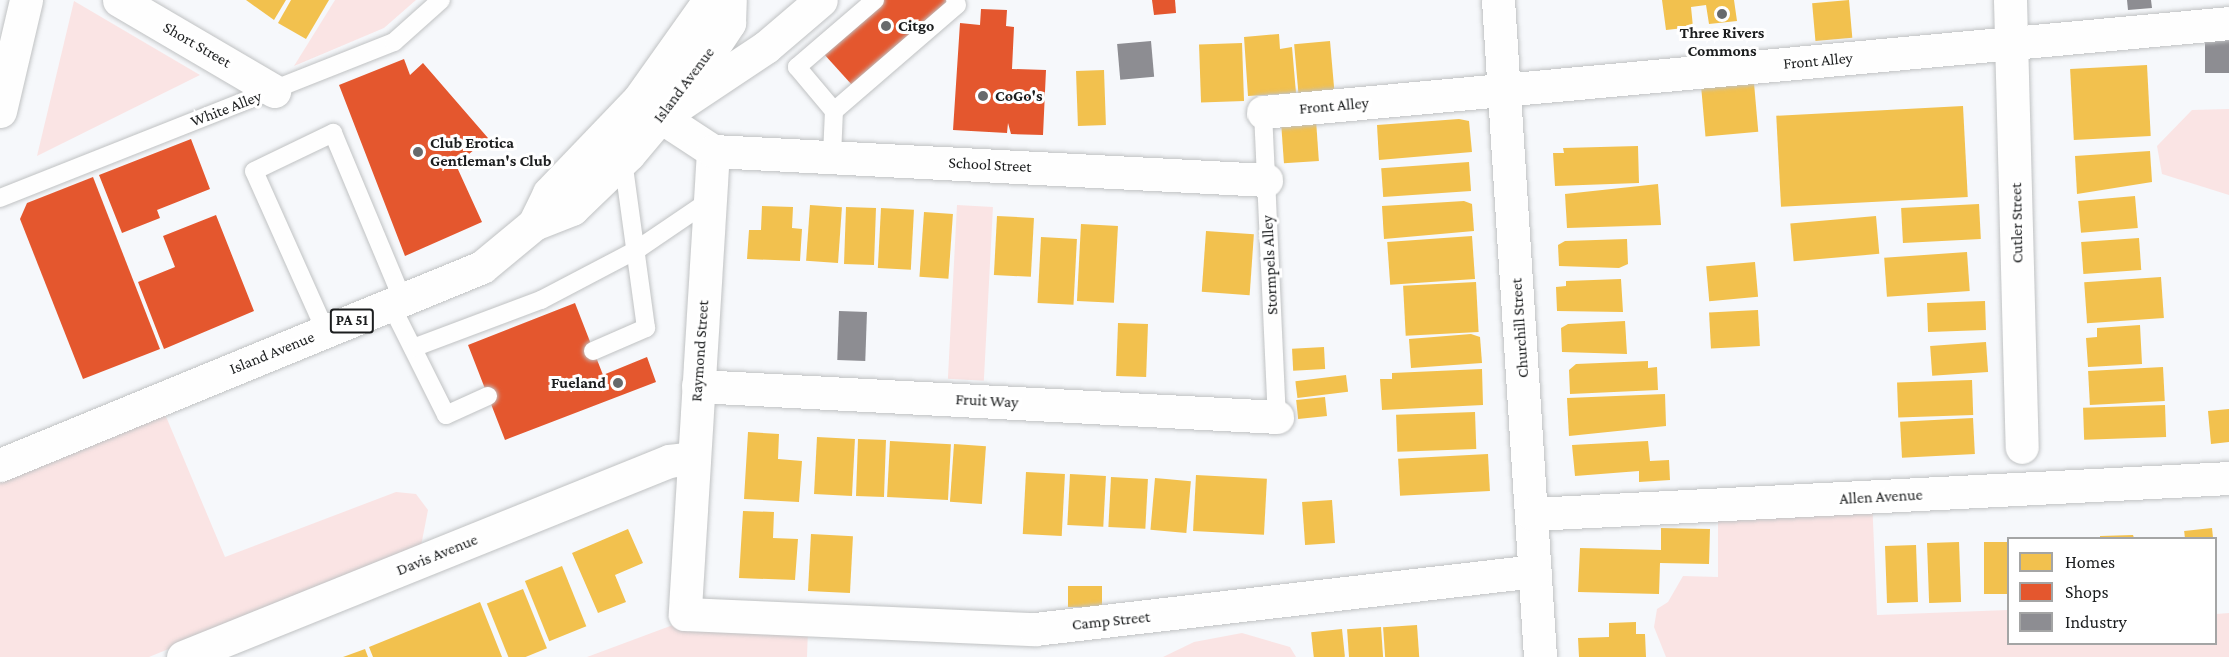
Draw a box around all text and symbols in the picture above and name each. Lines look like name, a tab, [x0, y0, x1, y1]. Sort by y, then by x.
marker: Three Rivers Commons	[1715, 7, 1729, 21]
place label: Citgo	[898, 16, 934, 36]
street label: Short Street	[160, 18, 234, 72]
marker: Citgo	[879, 19, 893, 33]
place label: Three Rivers Commons	[1680, 23, 1764, 61]
street label: Island Avenue	[649, 43, 719, 127]
street label: Front Alley	[1782, 48, 1854, 74]
place label: CoGo's	[995, 86, 1043, 106]
street label: White Alley	[188, 87, 264, 131]
marker: CoGo's	[976, 89, 990, 103]
street label: Front Alley	[1298, 93, 1370, 119]
place label: Club Erotica Gentleman's Club	[430, 133, 552, 171]
marker: Club Erotica Gentleman's Club	[411, 145, 425, 159]
street label: School Street	[948, 153, 1032, 177]
street label: Cutler Street	[2007, 183, 2027, 263]
street label: Stormpels Alley	[1258, 215, 1282, 315]
street label: Churchill Street	[1507, 277, 1533, 379]
street label: Raymond Street	[687, 300, 713, 402]
road number: PA 51	[330, 309, 374, 333]
street label: Island Avenue	[227, 327, 317, 379]
place label: Fueland	[551, 373, 606, 393]
marker: Fueland	[611, 376, 625, 390]
street label: Fruit Way	[955, 390, 1019, 412]
street label: Allen Avenue	[1839, 485, 1923, 509]
street label: Davis Avenue	[394, 530, 480, 580]
legend	[2007, 537, 2217, 645]
text: Homes	[2065, 552, 2115, 572]
text: Shops	[2065, 582, 2109, 602]
street label: Camp Street	[1071, 607, 1151, 635]
text: Industry	[2065, 612, 2127, 632]

